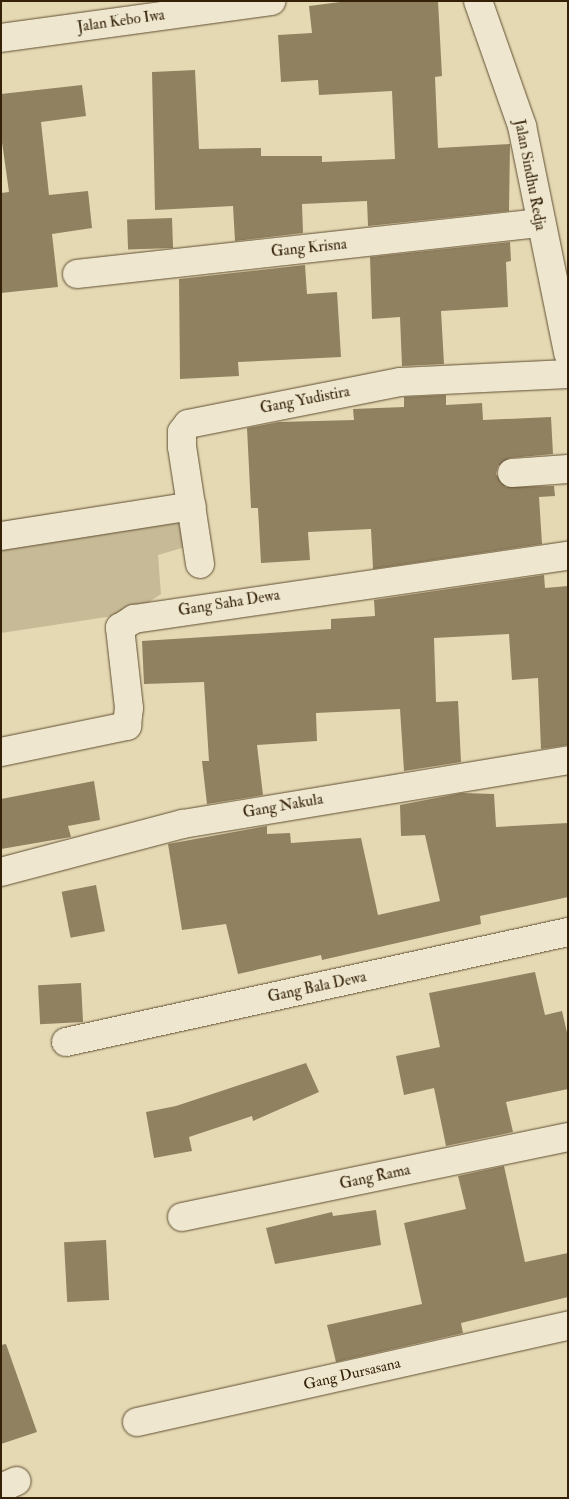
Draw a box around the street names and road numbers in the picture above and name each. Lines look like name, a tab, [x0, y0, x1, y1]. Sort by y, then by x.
street label: Jalan Kebo Iwa	[76, 6, 166, 36]
street label: Jalan Sindhu Redja	[510, 118, 550, 232]
street label: Gang Krisna	[270, 235, 348, 261]
street label: Gang Yudistira	[259, 382, 351, 418]
street label: Gang Saha Dewa	[177, 586, 281, 620]
street label: Gang Nakula	[241, 790, 325, 822]
street label: Gang Bala Dewa	[266, 968, 368, 1006]
street label: Gang Rama	[338, 1161, 412, 1193]
street label: Gang Dursasana	[302, 1354, 402, 1394]

